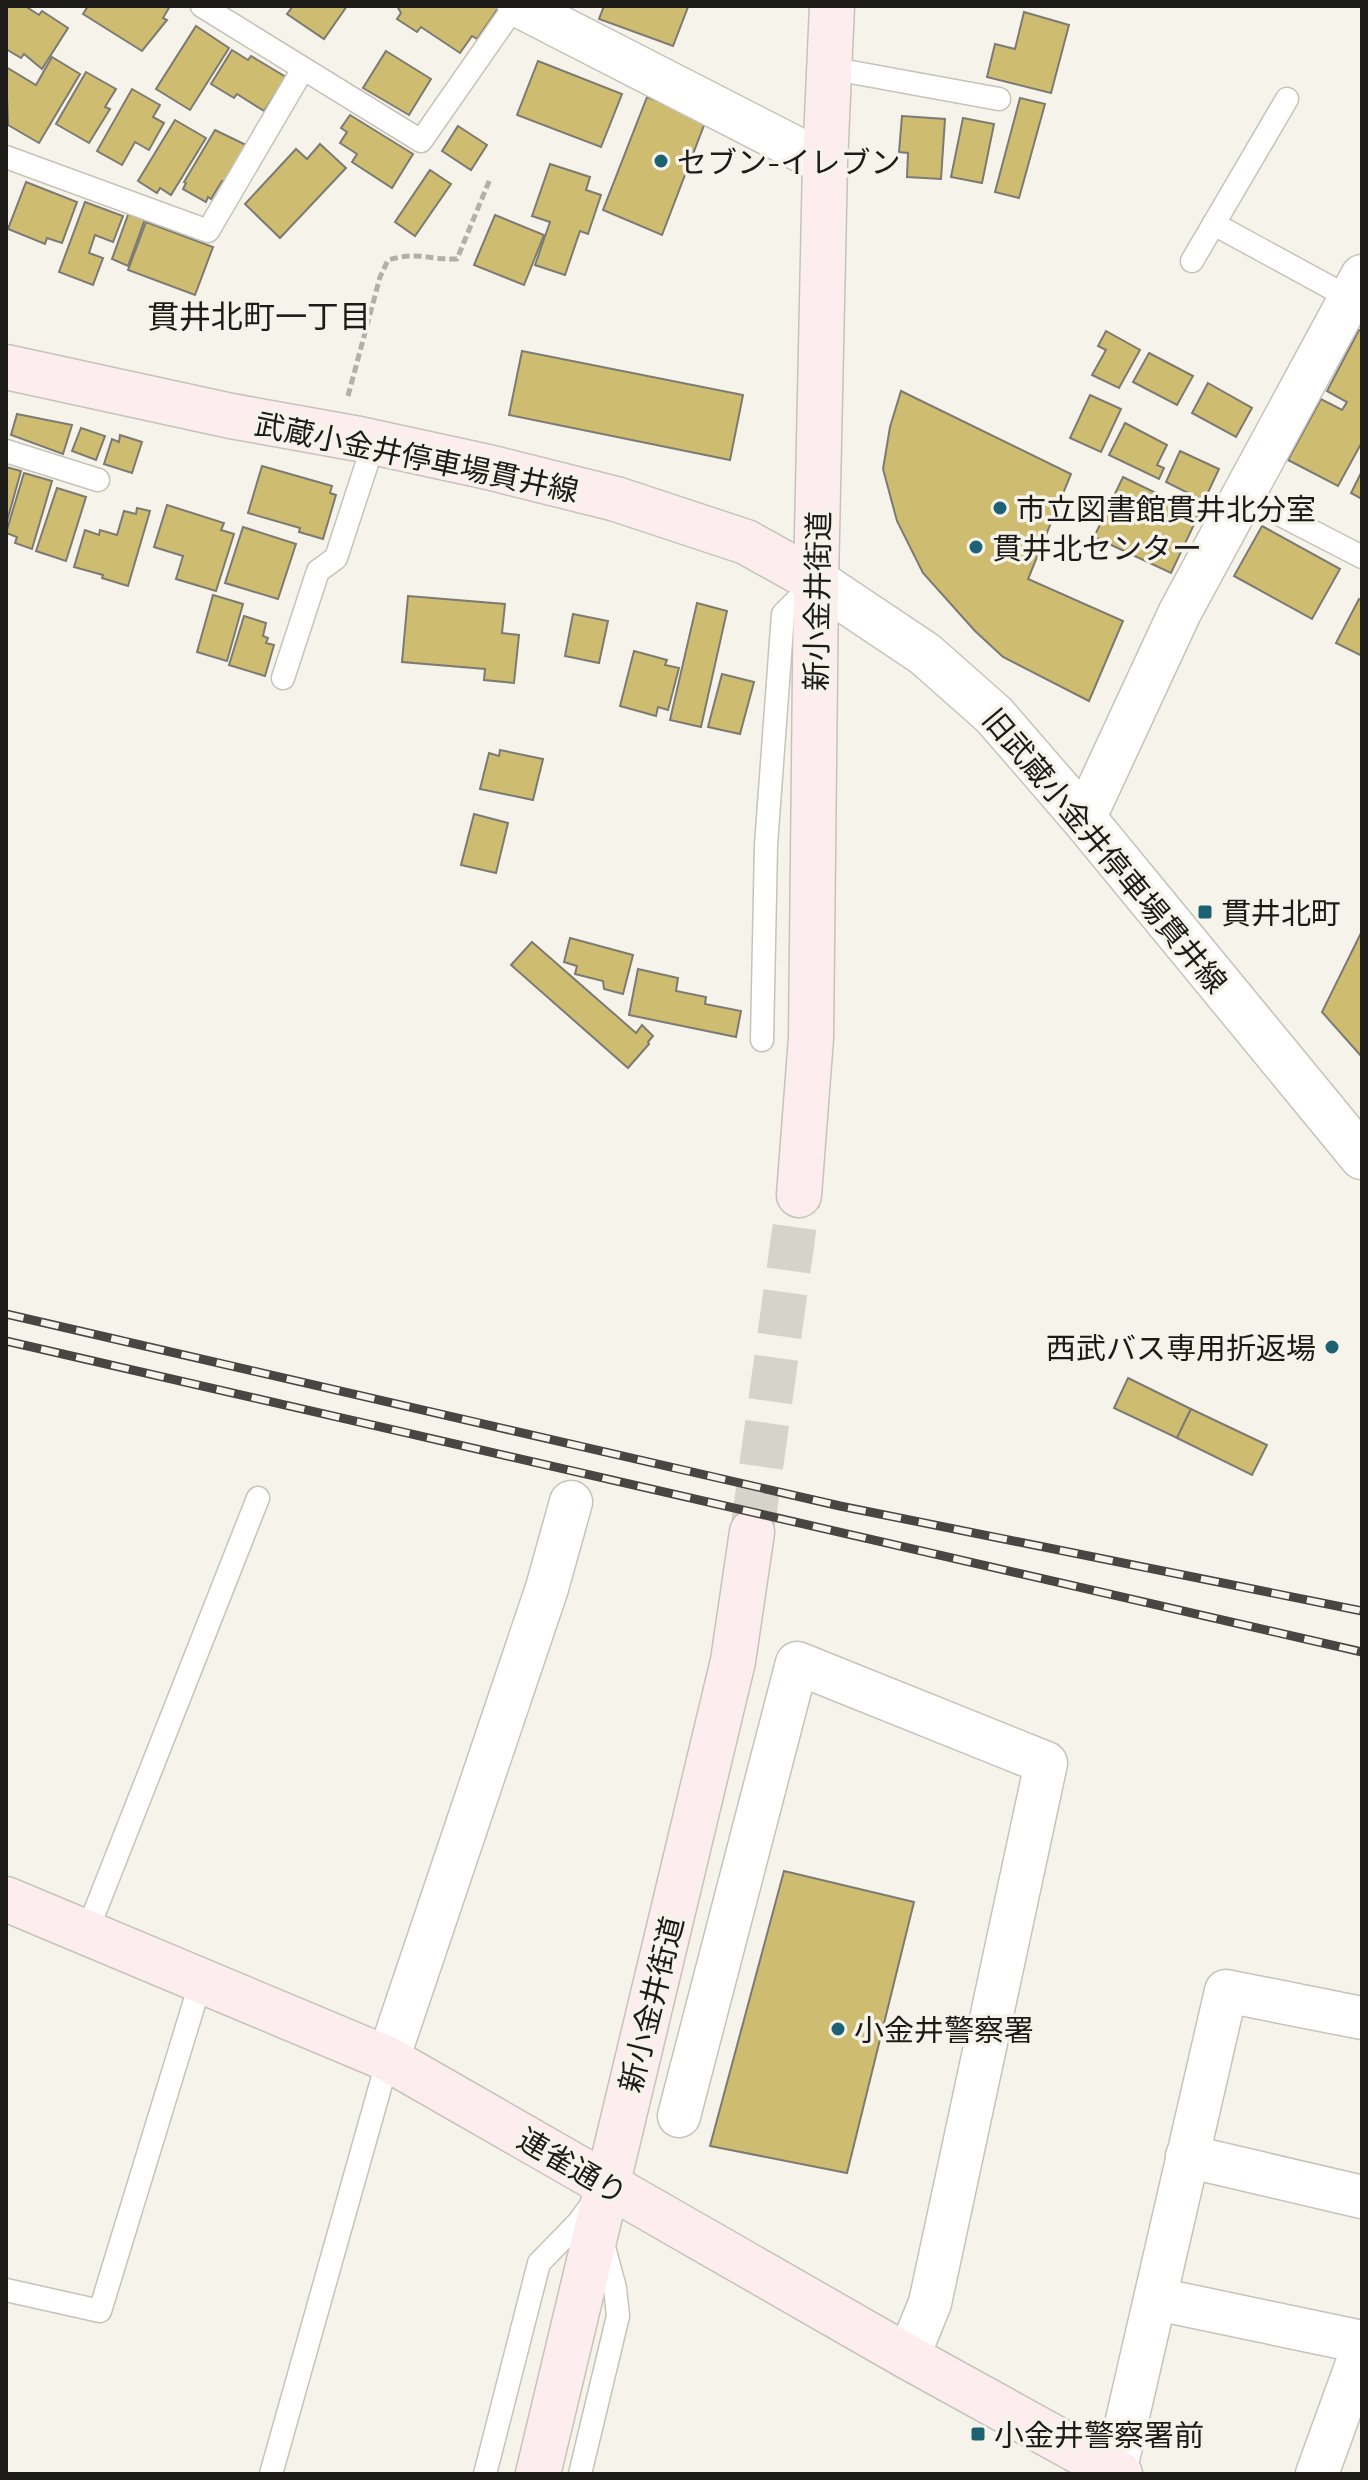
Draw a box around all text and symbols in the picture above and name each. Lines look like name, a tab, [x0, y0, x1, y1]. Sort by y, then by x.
place label: セブン-イレブン	[677, 143, 900, 179]
marker: セブン-イレブン	[652, 152, 670, 170]
district label: 貫井北町一丁目	[147, 296, 371, 334]
street label: 武蔵小金井停車場貫井線	[252, 404, 582, 508]
place label: 市立図書館貫井北分室	[1016, 490, 1316, 526]
marker: 市立図書館貫井北分室	[991, 499, 1009, 517]
street label: 新小金井街道	[796, 511, 836, 691]
place label: 貫井北センター	[992, 529, 1202, 565]
marker: 貫井北センター	[967, 538, 985, 556]
street label: 旧武蔵小金井停車場貫井線	[977, 701, 1235, 999]
place label: 貫井北町	[1221, 894, 1341, 930]
marker: 貫井北町	[1196, 903, 1214, 921]
place label: 西武バス専用折返場	[1046, 1329, 1316, 1365]
marker: 西武バス専用折返場	[1323, 1338, 1341, 1356]
street label: 新小金井街道	[611, 1912, 689, 2096]
place label: 小金井警察署	[854, 2011, 1034, 2047]
marker: 小金井警察署	[829, 2020, 847, 2038]
street label: 連雀通り	[512, 2119, 634, 2211]
place label: 小金井警察署前	[994, 2416, 1204, 2452]
marker: 小金井警察署前	[969, 2425, 987, 2443]

